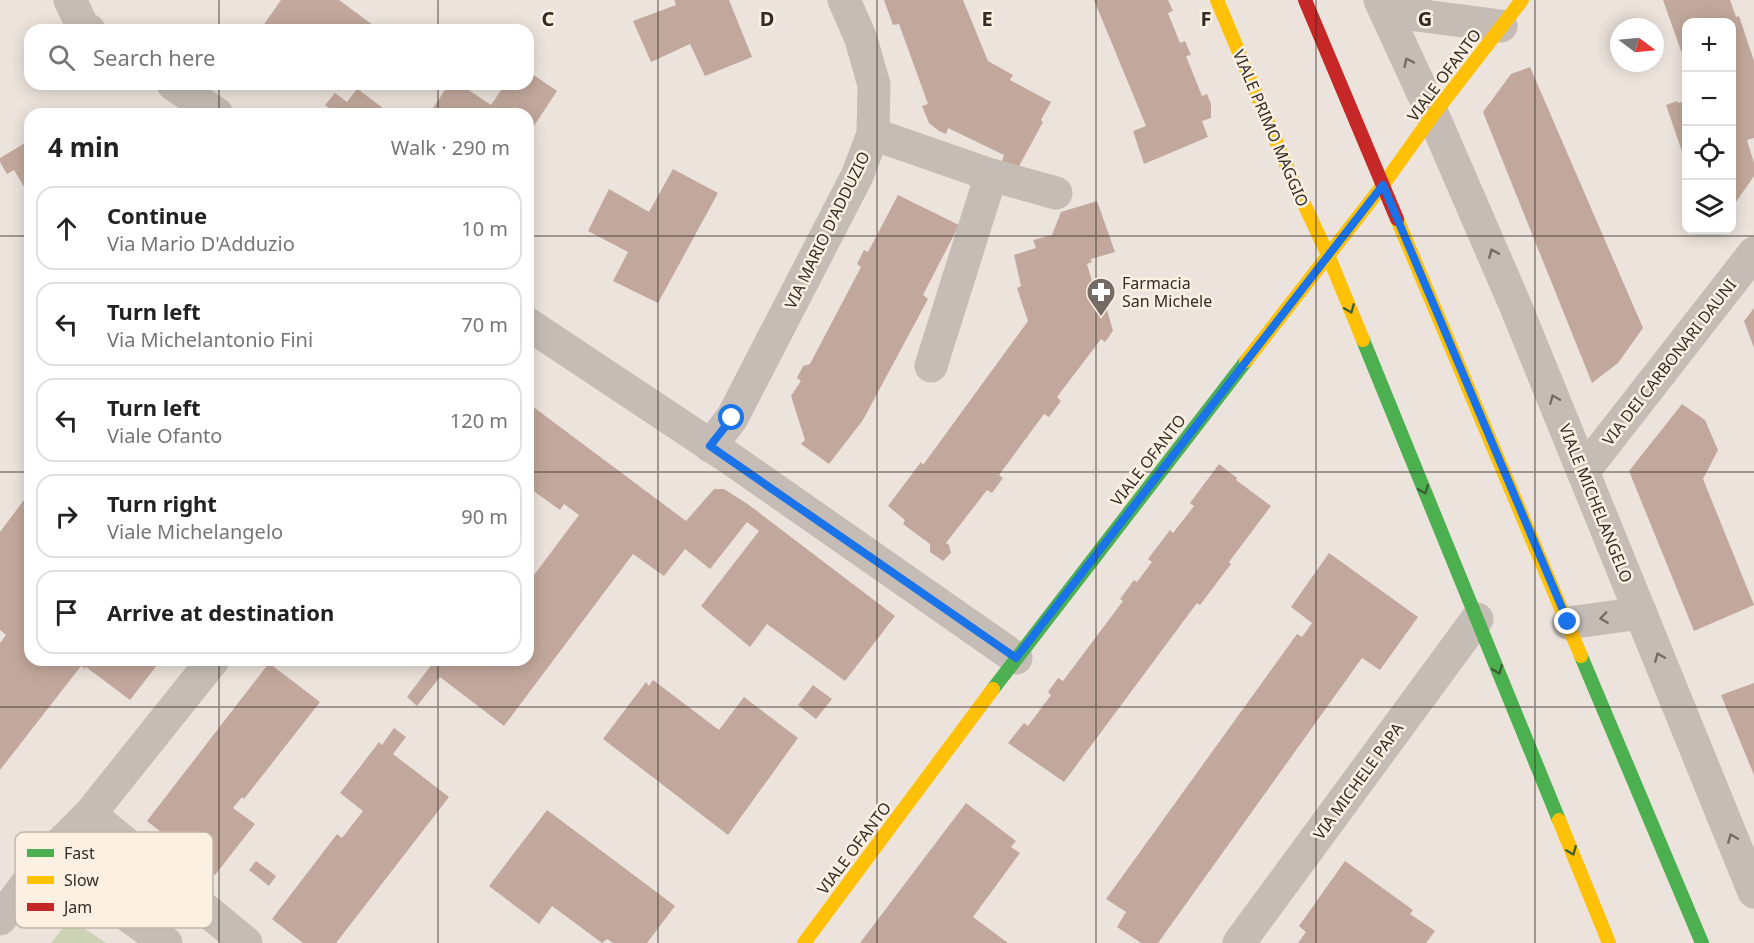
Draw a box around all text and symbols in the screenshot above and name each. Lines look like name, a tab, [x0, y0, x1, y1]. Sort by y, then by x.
text: C	[542, 5, 555, 32]
text: D	[760, 5, 774, 32]
text: E	[981, 5, 993, 32]
text: F	[1201, 5, 1211, 32]
text: G	[1418, 5, 1432, 32]
north arrow	[1610, 18, 1664, 72]
map controls	[1682, 18, 1736, 234]
button: +	[1682, 18, 1736, 72]
search box	[24, 24, 534, 90]
street label: VIALE OFANTO	[1402, 24, 1486, 126]
icon: search	[45, 41, 78, 74]
text: Search here	[93, 42, 215, 72]
street label: VIALE PRIMO MAGGIO	[1228, 46, 1314, 210]
one-way arrow	[1404, 58, 1416, 69]
button: −	[1682, 72, 1736, 126]
button: locate	[1682, 126, 1736, 180]
text: 4 min	[48, 129, 120, 165]
text: Walk · 290 m	[391, 134, 510, 161]
street label: VIA MARIO D'ADDUZIO	[779, 148, 875, 312]
button: layers	[1682, 180, 1736, 234]
text: Continue	[107, 200, 207, 230]
icon: ahead	[50, 212, 83, 245]
text: 10 m	[461, 215, 508, 242]
text: Via Mario D'Adduzio	[107, 230, 295, 257]
one-way arrow	[1488, 248, 1500, 259]
place label: Farmacia San Michele	[1122, 272, 1212, 312]
street label: VIA DEI CARBONARI DAUNI	[1597, 274, 1741, 450]
pharmacy icon: Farmacia San Michele	[1085, 276, 1117, 318]
text: Turn left	[107, 296, 201, 326]
one-way arrow	[1343, 303, 1355, 314]
icon: left	[50, 308, 83, 341]
text: 70 m	[461, 311, 508, 338]
text: Via Michelantonio Fini	[107, 326, 313, 353]
text: Turn left	[107, 392, 201, 422]
one-way arrow	[1549, 394, 1561, 405]
icon: left	[50, 404, 83, 437]
route start	[718, 404, 744, 430]
text: 120 m	[450, 407, 508, 434]
street label: VIALE OFANTO	[1105, 410, 1191, 510]
street label: VIALE MICHELANGELO	[1554, 420, 1638, 586]
text: Viale Ofanto	[107, 422, 222, 449]
one-way arrow	[1417, 484, 1429, 495]
text: Turn right	[107, 488, 217, 518]
icon: right	[50, 500, 83, 533]
text: 90 m	[461, 503, 508, 530]
text: Viale Michelangelo	[107, 518, 283, 545]
icon: arrive	[50, 596, 83, 629]
text: Arrive at destination	[107, 597, 334, 627]
route end	[1554, 608, 1580, 634]
one-way arrow	[1600, 611, 1609, 623]
one-way arrow	[1654, 653, 1666, 664]
one-way arrow	[1491, 664, 1503, 675]
street label: VIA MICHELE PAPA	[1308, 717, 1408, 844]
street label: VIALE OFANTO	[812, 797, 896, 899]
legend	[15, 832, 213, 928]
one-way arrow	[1727, 833, 1739, 844]
text: Fast	[64, 842, 95, 864]
one-way arrow	[1565, 845, 1577, 856]
text: Slow	[64, 869, 99, 891]
text: Jam	[62, 896, 92, 918]

